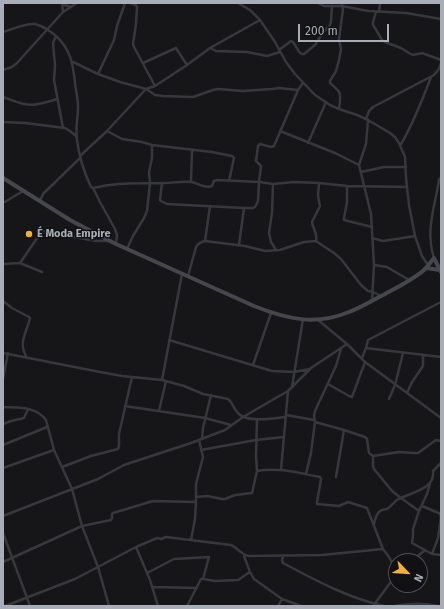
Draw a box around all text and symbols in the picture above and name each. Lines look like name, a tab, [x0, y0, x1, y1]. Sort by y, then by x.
scale bar	[300, 16, 391, 42]
text: 200 m	[305, 24, 338, 38]
place label: É Moda Empire	[37, 227, 110, 241]
marker: É Moda Empire	[24, 229, 34, 239]
north arrow	[388, 553, 428, 593]
text: N	[411, 572, 426, 584]

